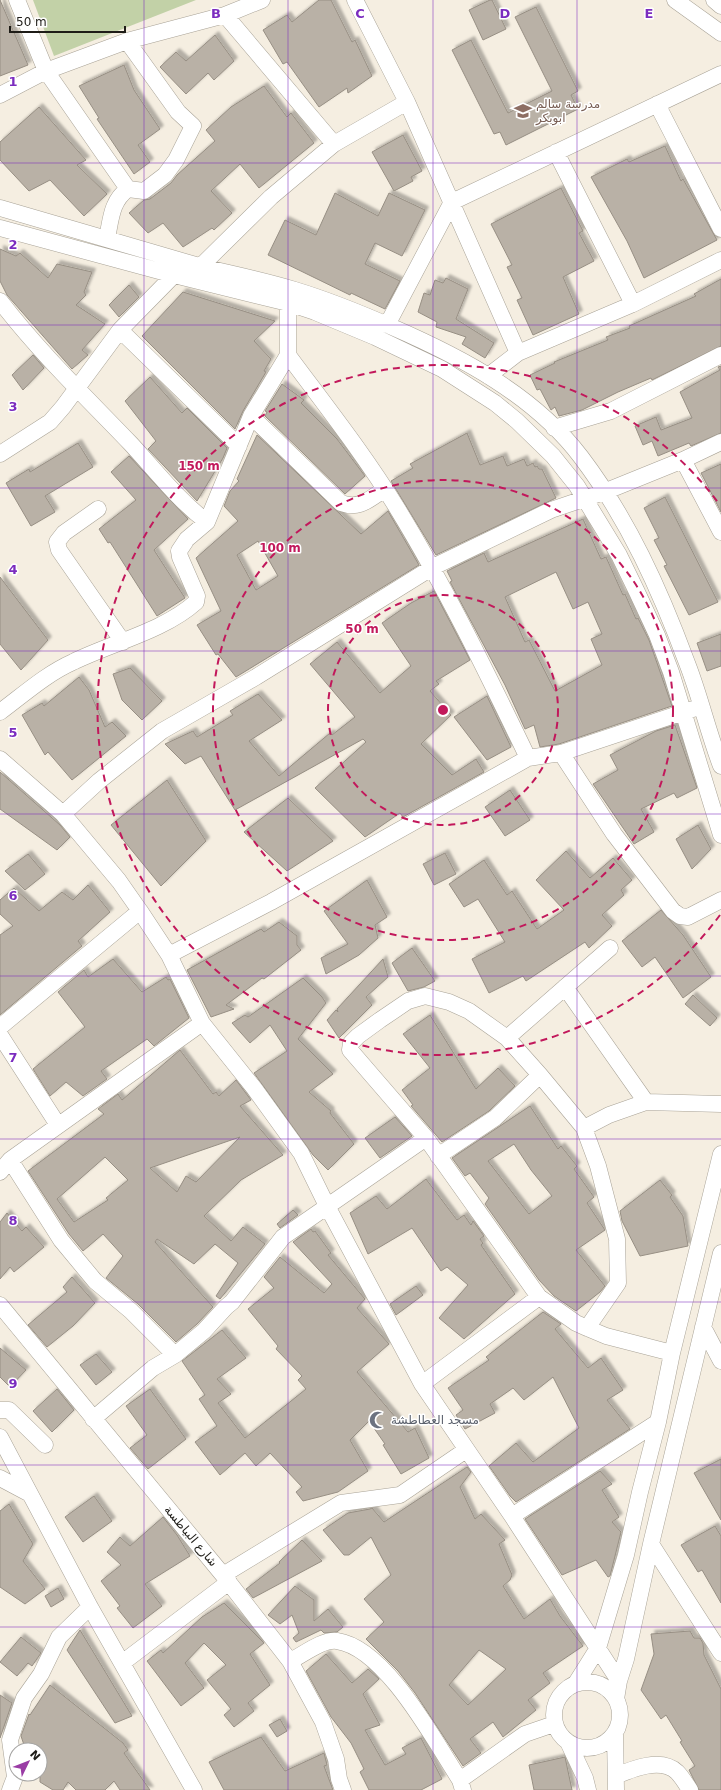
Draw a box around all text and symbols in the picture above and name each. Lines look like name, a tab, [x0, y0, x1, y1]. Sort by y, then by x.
text: B	[211, 6, 221, 21]
text: C	[355, 6, 365, 21]
text: D	[500, 6, 511, 21]
text: E	[645, 6, 653, 21]
scale bar	[10, 8, 125, 34]
text: 50 m	[16, 15, 47, 29]
text: 1	[8, 74, 18, 89]
place label: مدرسة سالم ابوبكر	[535, 97, 600, 126]
school or university icon: مدرسة سالم ابوبكر	[513, 101, 533, 121]
text: 2	[8, 237, 18, 252]
text: 3	[8, 399, 18, 414]
text: 150 m	[178, 459, 220, 473]
text: 100 m	[259, 541, 301, 555]
text: 4	[8, 562, 18, 577]
text: 50 m	[345, 622, 379, 636]
centre of rings	[436, 703, 450, 717]
text: 5	[8, 725, 18, 740]
text: 6	[8, 888, 18, 903]
text: 7	[8, 1050, 18, 1065]
text: 8	[8, 1213, 18, 1228]
text: 9	[8, 1376, 18, 1391]
mosque icon: مسجد العطاطشة	[368, 1410, 388, 1430]
place label: مسجد العطاطشة	[391, 1413, 479, 1427]
street label: شارع البياطسة	[161, 1503, 220, 1570]
north arrow	[8, 1742, 48, 1782]
text: N	[27, 1748, 43, 1763]

